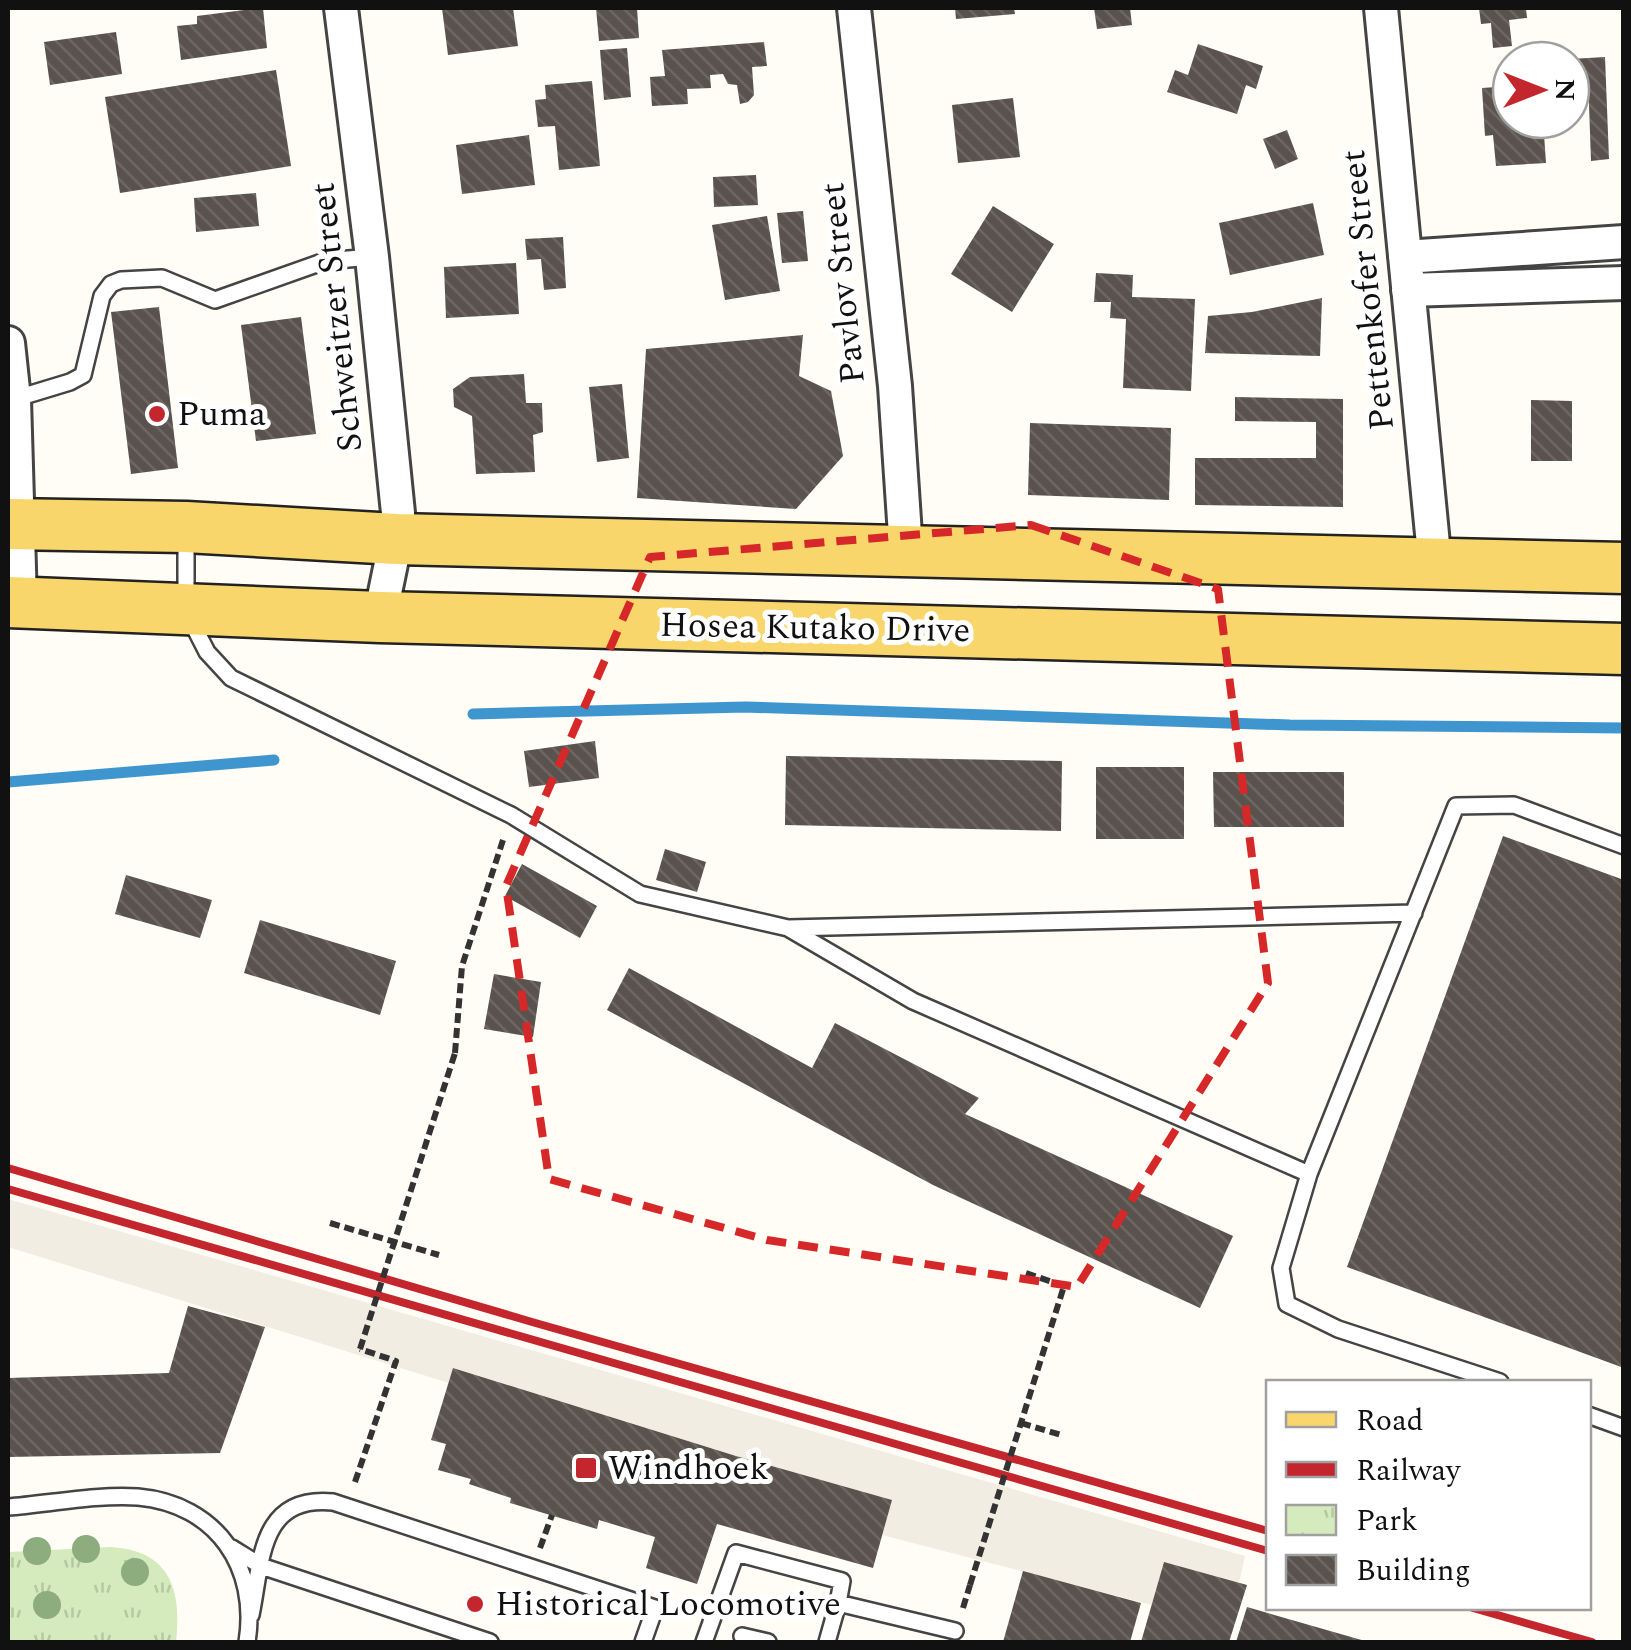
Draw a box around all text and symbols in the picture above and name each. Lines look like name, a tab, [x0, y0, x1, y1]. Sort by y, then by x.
north arrow	[1491, 40, 1591, 140]
text: N	[1543, 79, 1586, 101]
street label: Pettenkofer Street	[1327, 147, 1409, 433]
street label: Schweitzer Street	[296, 180, 378, 454]
street label: Pavlov Street	[806, 180, 880, 386]
place label: Puma	[177, 388, 266, 441]
marker: Puma	[146, 403, 168, 425]
street label: Hosea Kutako Drive	[659, 599, 971, 657]
legend	[1266, 1380, 1591, 1610]
text: Road	[1356, 1398, 1424, 1444]
place label: Windhoek	[608, 1442, 769, 1495]
text: Railway	[1356, 1448, 1462, 1494]
marker: Windhoek	[573, 1455, 599, 1481]
text: Park	[1356, 1498, 1418, 1544]
text: Building	[1356, 1548, 1471, 1594]
place label: Historical Locomotive	[495, 1578, 841, 1631]
marker: Historical Locomotive	[464, 1593, 486, 1615]

